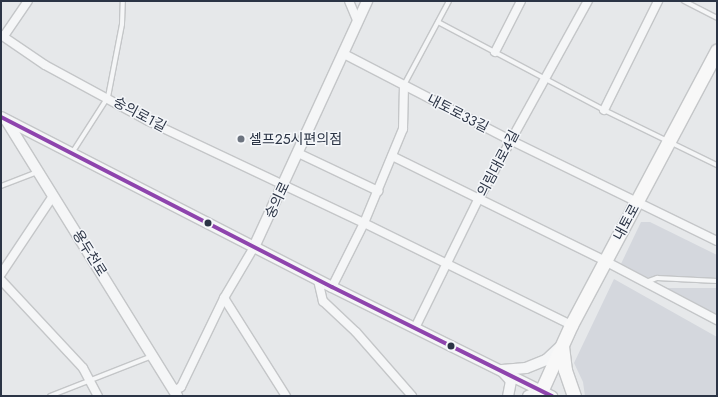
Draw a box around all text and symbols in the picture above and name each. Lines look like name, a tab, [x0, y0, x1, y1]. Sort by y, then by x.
street label: 내토로33길	[424, 90, 492, 136]
street label: 숭의로1길	[111, 93, 169, 135]
street label: 의림대로4길	[474, 127, 522, 199]
place label: 셀프25시편의점	[249, 131, 342, 147]
marker: 셀프25시편의점	[236, 134, 246, 144]
street label: 숭의로	[261, 179, 293, 221]
street label: 내토로	[610, 201, 642, 243]
unlabelled marker	[203, 218, 213, 228]
street label: 용두천로	[69, 227, 111, 279]
unlabelled marker	[446, 341, 456, 351]

